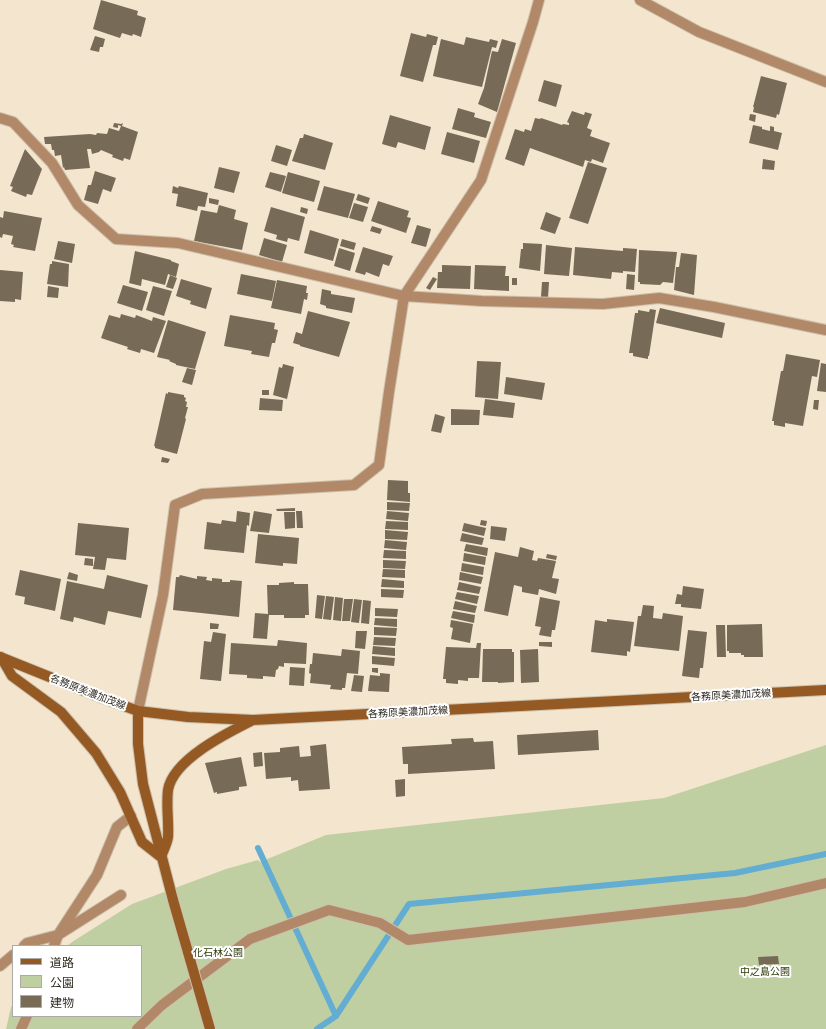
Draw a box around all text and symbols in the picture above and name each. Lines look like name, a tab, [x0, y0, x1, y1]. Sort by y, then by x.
street label: 各務原美濃加茂線	[49, 672, 127, 712]
street label: 各務原美濃加茂線	[691, 687, 771, 703]
street label: 各務原美濃加茂線	[368, 704, 448, 720]
legend	[12, 945, 142, 1017]
park label: 化石林公園	[193, 947, 243, 959]
text: 道路	[50, 956, 74, 969]
park label: 中之島公園	[740, 966, 790, 978]
text: 公園	[50, 976, 74, 989]
text: 建物	[50, 996, 74, 1009]

